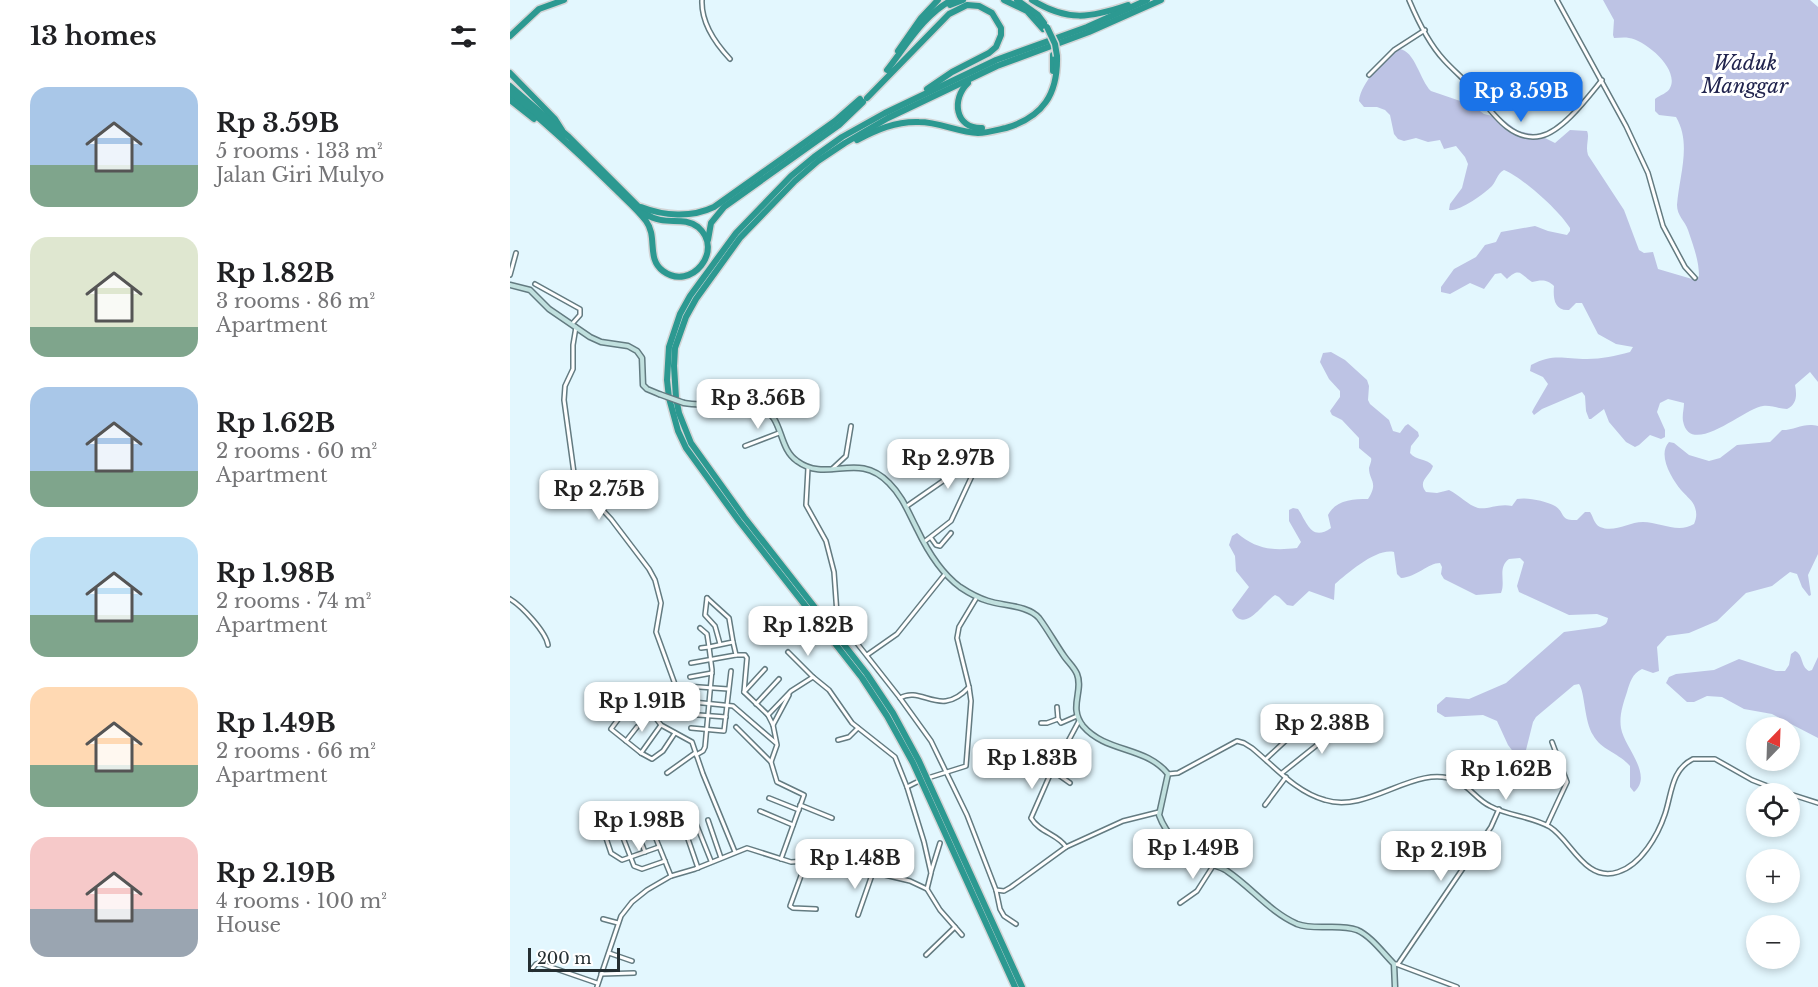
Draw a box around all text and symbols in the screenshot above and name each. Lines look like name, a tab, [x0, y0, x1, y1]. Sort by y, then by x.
text: 13 homes	[30, 20, 157, 52]
icon: filters	[447, 20, 480, 53]
water label: Waduk Manggar	[1701, 51, 1789, 98]
pin: Rp 3.59B	[1459, 72, 1583, 123]
text: Rp 3.59B	[1474, 79, 1568, 103]
text: Rp 3.59B	[216, 107, 339, 139]
icon: home	[78, 111, 150, 183]
text: 5 rooms · 133 m²	[216, 139, 383, 163]
text: Jalan Giri Mulyo	[216, 163, 384, 187]
text: Rp 1.82B	[216, 257, 334, 289]
icon: home	[78, 261, 150, 333]
text: 3 rooms · 86 m²	[216, 289, 375, 313]
text: Apartment	[216, 313, 327, 337]
pin: Rp 3.56B	[696, 379, 820, 430]
text: Rp 3.56B	[711, 386, 805, 410]
text: Rp 1.62B	[216, 407, 335, 439]
icon: home	[78, 411, 150, 483]
text: 2 rooms · 60 m²	[216, 439, 377, 463]
pin: Rp 2.97B	[886, 439, 1010, 490]
text: Rp 2.97B	[901, 446, 995, 470]
text: Apartment	[216, 463, 327, 487]
pin: Rp 2.75B	[537, 470, 661, 521]
text: Rp 2.75B	[553, 477, 645, 501]
text: Rp 1.98B	[216, 557, 335, 589]
icon: home	[78, 561, 150, 633]
text: 2 rooms · 74 m²	[216, 589, 372, 613]
pin: Rp 1.82B	[746, 606, 870, 657]
text: Apartment	[216, 613, 327, 637]
text: Rp 1.82B	[762, 613, 854, 637]
pin: Rp 1.91B	[580, 682, 704, 733]
text: Rp 1.91B	[598, 689, 686, 713]
pin: Rp 2.38B	[1260, 704, 1384, 755]
text: Rp 1.49B	[216, 707, 336, 739]
icon: home	[78, 711, 150, 783]
text: Rp 2.38B	[1274, 711, 1370, 735]
north arrow	[1746, 717, 1800, 771]
map controls	[1746, 717, 1800, 969]
text: 2 rooms · 66 m²	[216, 739, 376, 763]
pin: Rp 1.83B	[970, 739, 1094, 790]
text: Rp 1.83B	[987, 746, 1077, 770]
pin: Rp 1.62B	[1444, 750, 1568, 801]
text: Rp 1.62B	[1460, 757, 1552, 781]
text: Apartment	[216, 763, 327, 787]
button: locate	[1746, 783, 1800, 837]
pin: Rp 1.98B	[577, 801, 701, 852]
text: Rp 1.98B	[593, 808, 685, 832]
pin: Rp 1.49B	[1131, 829, 1255, 880]
pin: Rp 2.19B	[1379, 831, 1503, 882]
text: Rp 1.49B	[1147, 836, 1239, 860]
text: Rp 2.19B	[1395, 838, 1487, 862]
pin: Rp 1.48B	[793, 839, 917, 890]
text: Rp 1.48B	[809, 846, 901, 870]
button: +	[1746, 849, 1800, 903]
text: Rp 2.19B	[216, 857, 336, 889]
icon: home	[78, 861, 150, 933]
text: 4 rooms · 100 m²	[216, 889, 387, 913]
text: House	[216, 913, 281, 937]
button: −	[1746, 915, 1800, 969]
scale bar	[528, 945, 620, 972]
text: 200 m	[537, 948, 591, 968]

